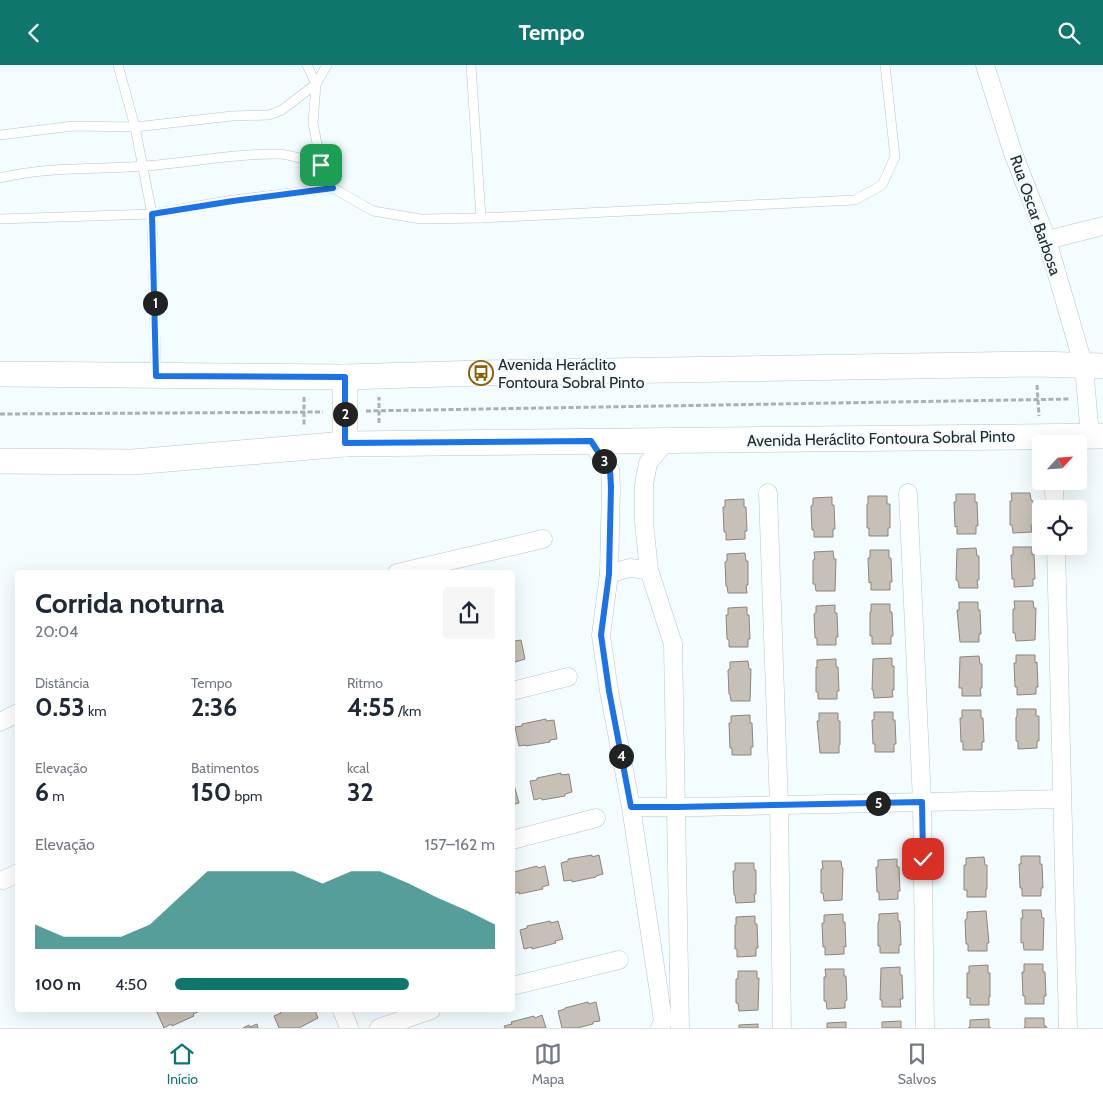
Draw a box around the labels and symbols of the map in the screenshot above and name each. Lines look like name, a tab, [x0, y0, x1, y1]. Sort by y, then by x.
pin	[300, 144, 342, 186]
street label: Rua Oscar Barbosa	[1006, 153, 1065, 278]
pin: 1	[142, 291, 168, 315]
place label: Avenida Heráclito Fontoura Sobral Pinto	[498, 355, 645, 392]
bus stop icon: Avenida Heráclito Fontoura Sobral Pinto	[468, 360, 494, 386]
pin: 2	[332, 401, 358, 427]
street label: Avenida Heráclito Fontoura Sobral Pinto	[747, 427, 1015, 450]
north arrow	[1032, 435, 1088, 490]
pin: 3	[592, 449, 616, 473]
pin: 4	[608, 743, 634, 769]
pin: 5	[866, 791, 890, 815]
pin	[902, 838, 944, 880]

